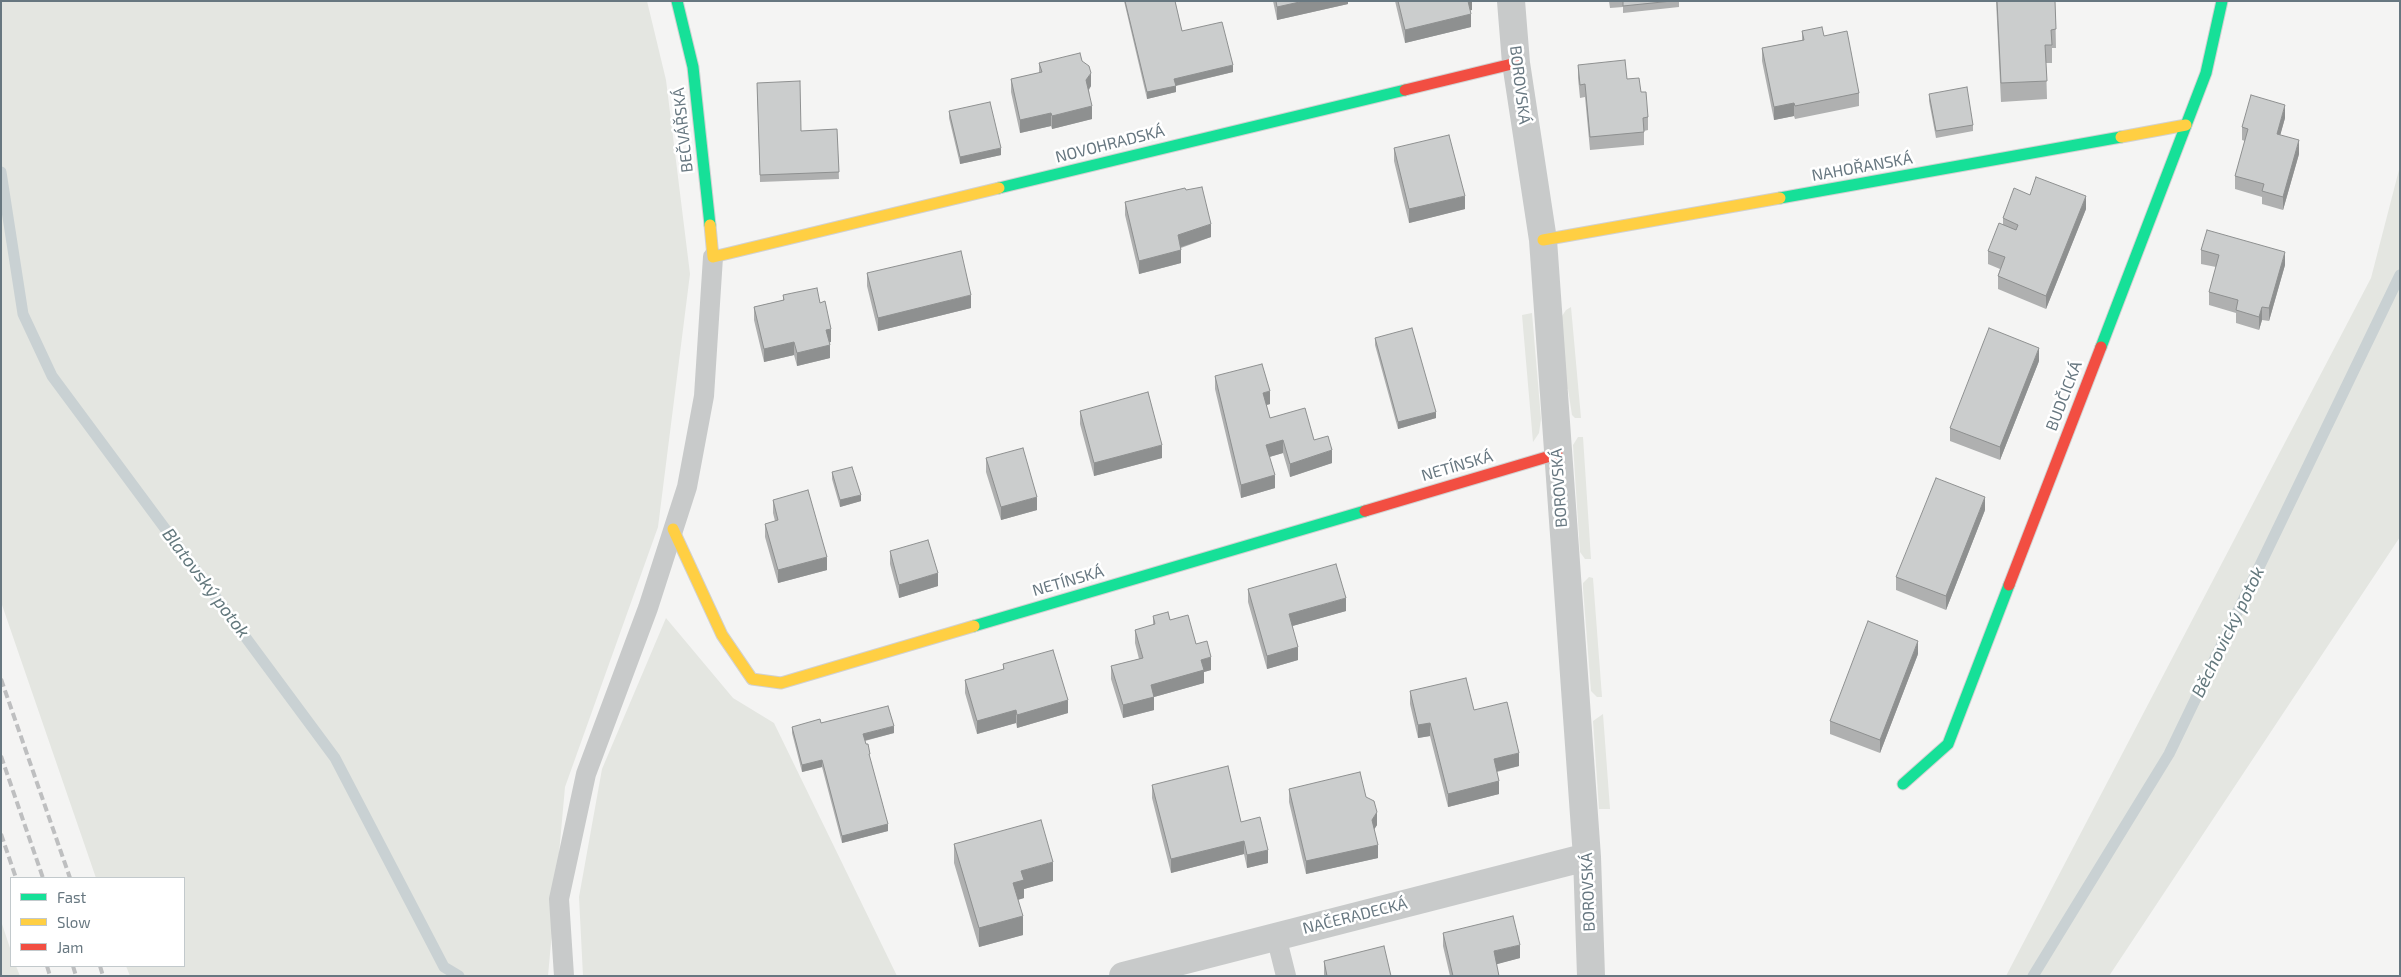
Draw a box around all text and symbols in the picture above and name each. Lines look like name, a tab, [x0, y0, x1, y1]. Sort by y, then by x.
street label: BOROVSKÁ	[1506, 45, 1534, 125]
street label: BEČVÁŘSKÁ	[669, 87, 697, 173]
street label: NOVOHRADSKÁ	[1053, 121, 1167, 167]
street label: NAHOŘANSKÁ	[1810, 149, 1914, 185]
street label: BUDČICKÁ	[2042, 358, 2086, 434]
street label: NETÍNSKÁ	[1419, 447, 1495, 485]
street label: BOROVSKÁ	[1547, 448, 1571, 528]
water label: Blatovský potok	[158, 524, 254, 642]
street label: NETÍNSKÁ	[1030, 562, 1106, 600]
water label: Běchovický potok	[2187, 563, 2269, 701]
street label: BOROVSKÁ	[1577, 852, 1599, 932]
legend	[10, 877, 185, 967]
text: Fast	[57, 888, 86, 906]
street label: NAČERADECKÁ	[1301, 894, 1409, 938]
text: Slow	[57, 913, 91, 931]
text: Jam	[57, 938, 83, 956]

